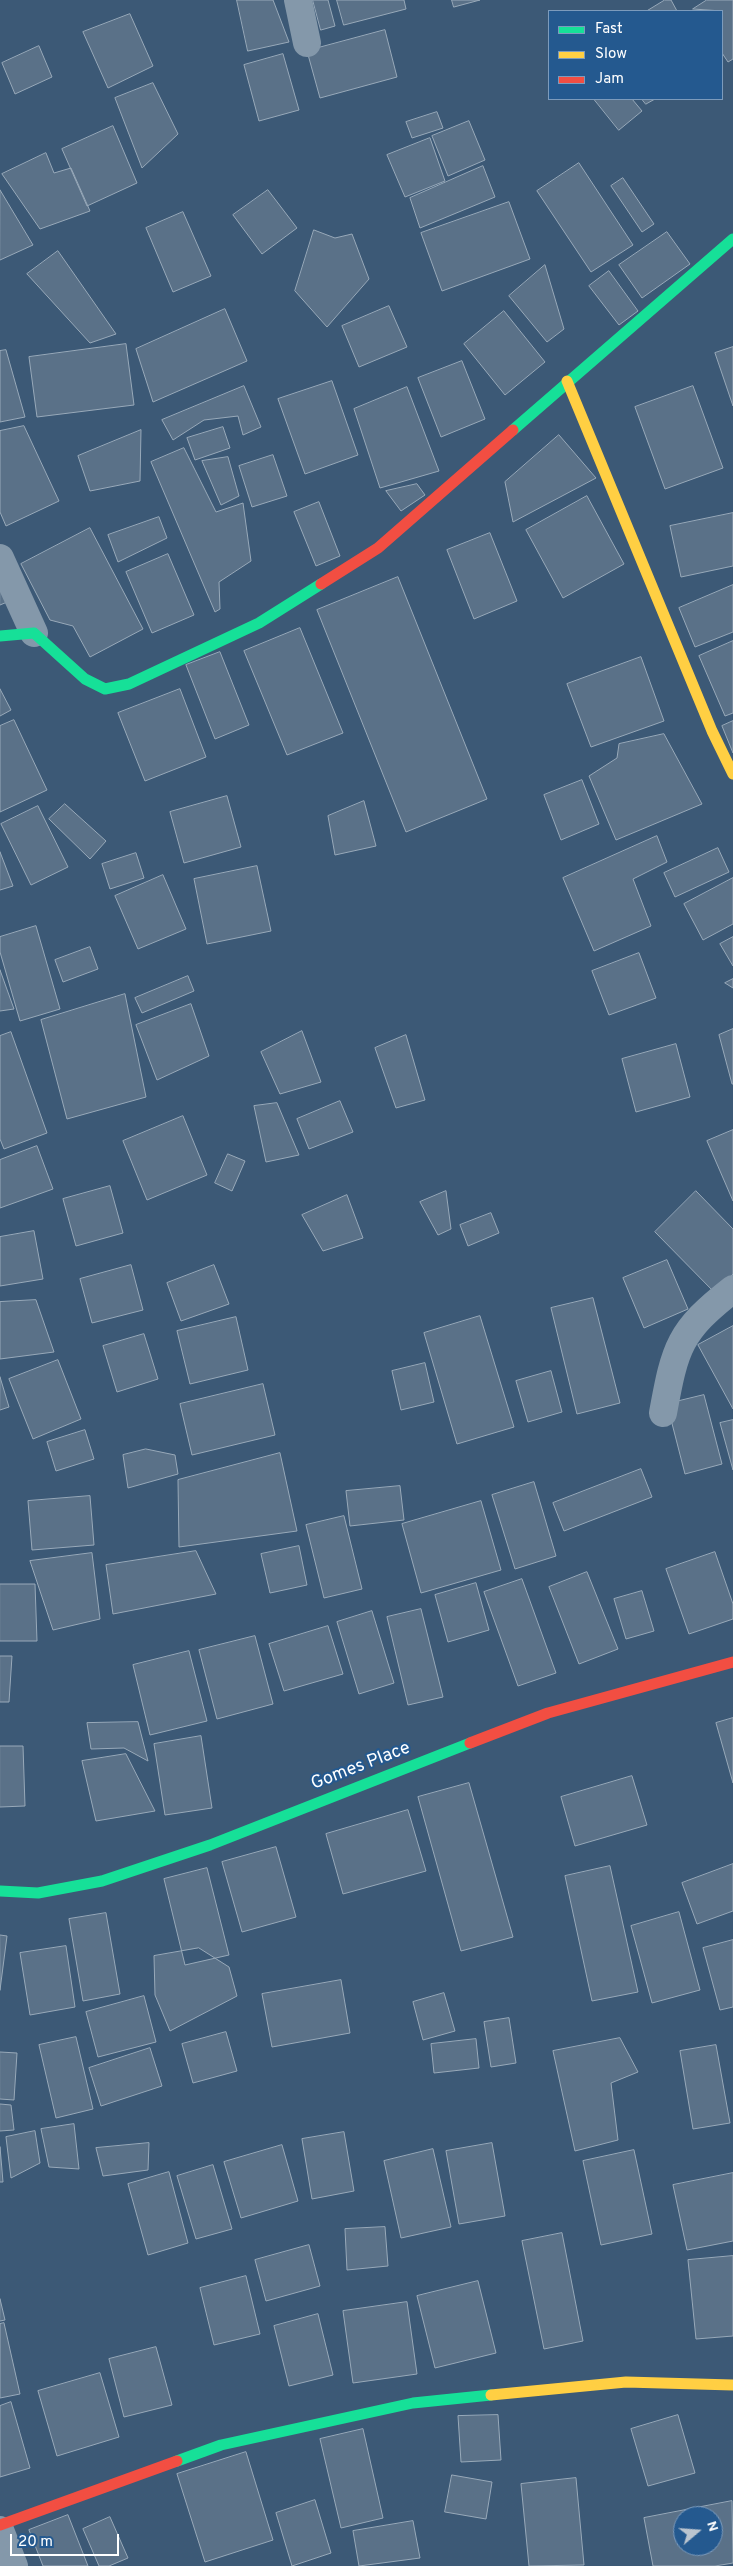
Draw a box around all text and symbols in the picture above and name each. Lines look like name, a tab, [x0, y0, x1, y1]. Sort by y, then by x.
legend	[548, 10, 723, 100]
text: Fast	[595, 20, 623, 39]
text: Slow	[595, 45, 627, 64]
text: Jam	[595, 70, 624, 89]
street label: Gomes Place	[308, 1738, 414, 1796]
north arrow	[673, 2506, 723, 2556]
text: N	[702, 2519, 721, 2534]
scale bar	[12, 2524, 121, 2556]
text: 20 m	[18, 2533, 53, 2552]

